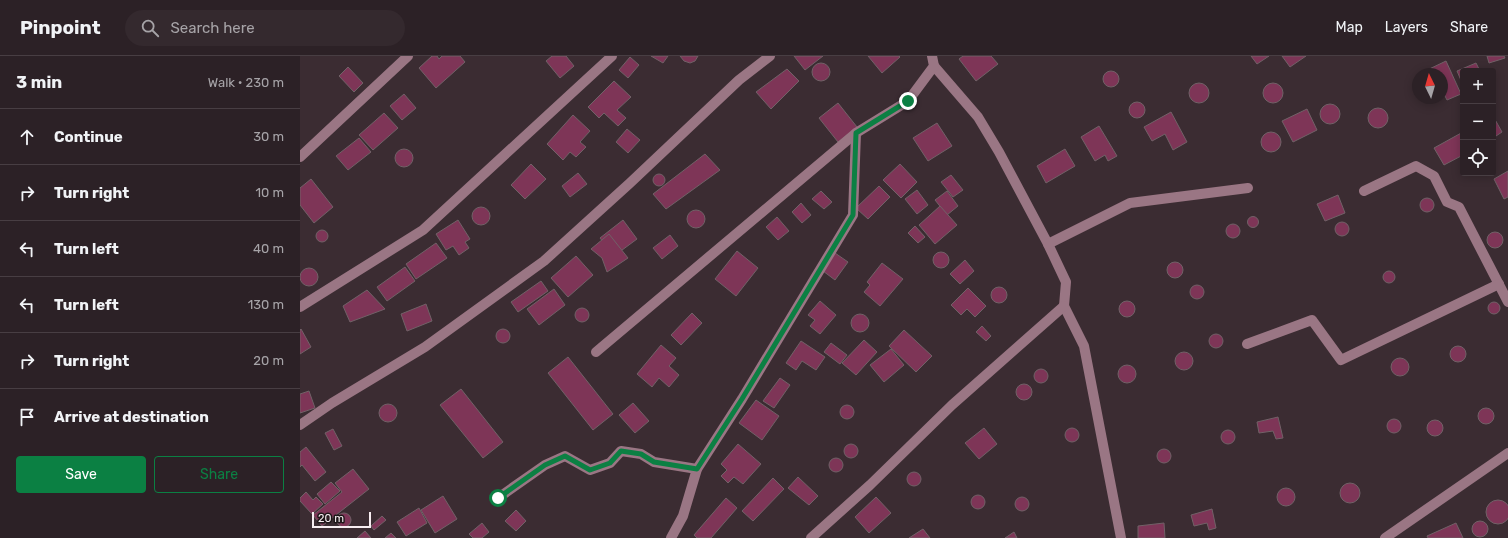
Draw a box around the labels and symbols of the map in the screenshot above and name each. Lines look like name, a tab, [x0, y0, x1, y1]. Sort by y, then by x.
north arrow	[1412, 68, 1448, 104]
route end	[899, 92, 917, 110]
route start	[489, 489, 507, 507]
scale bar	[312, 510, 371, 529]

